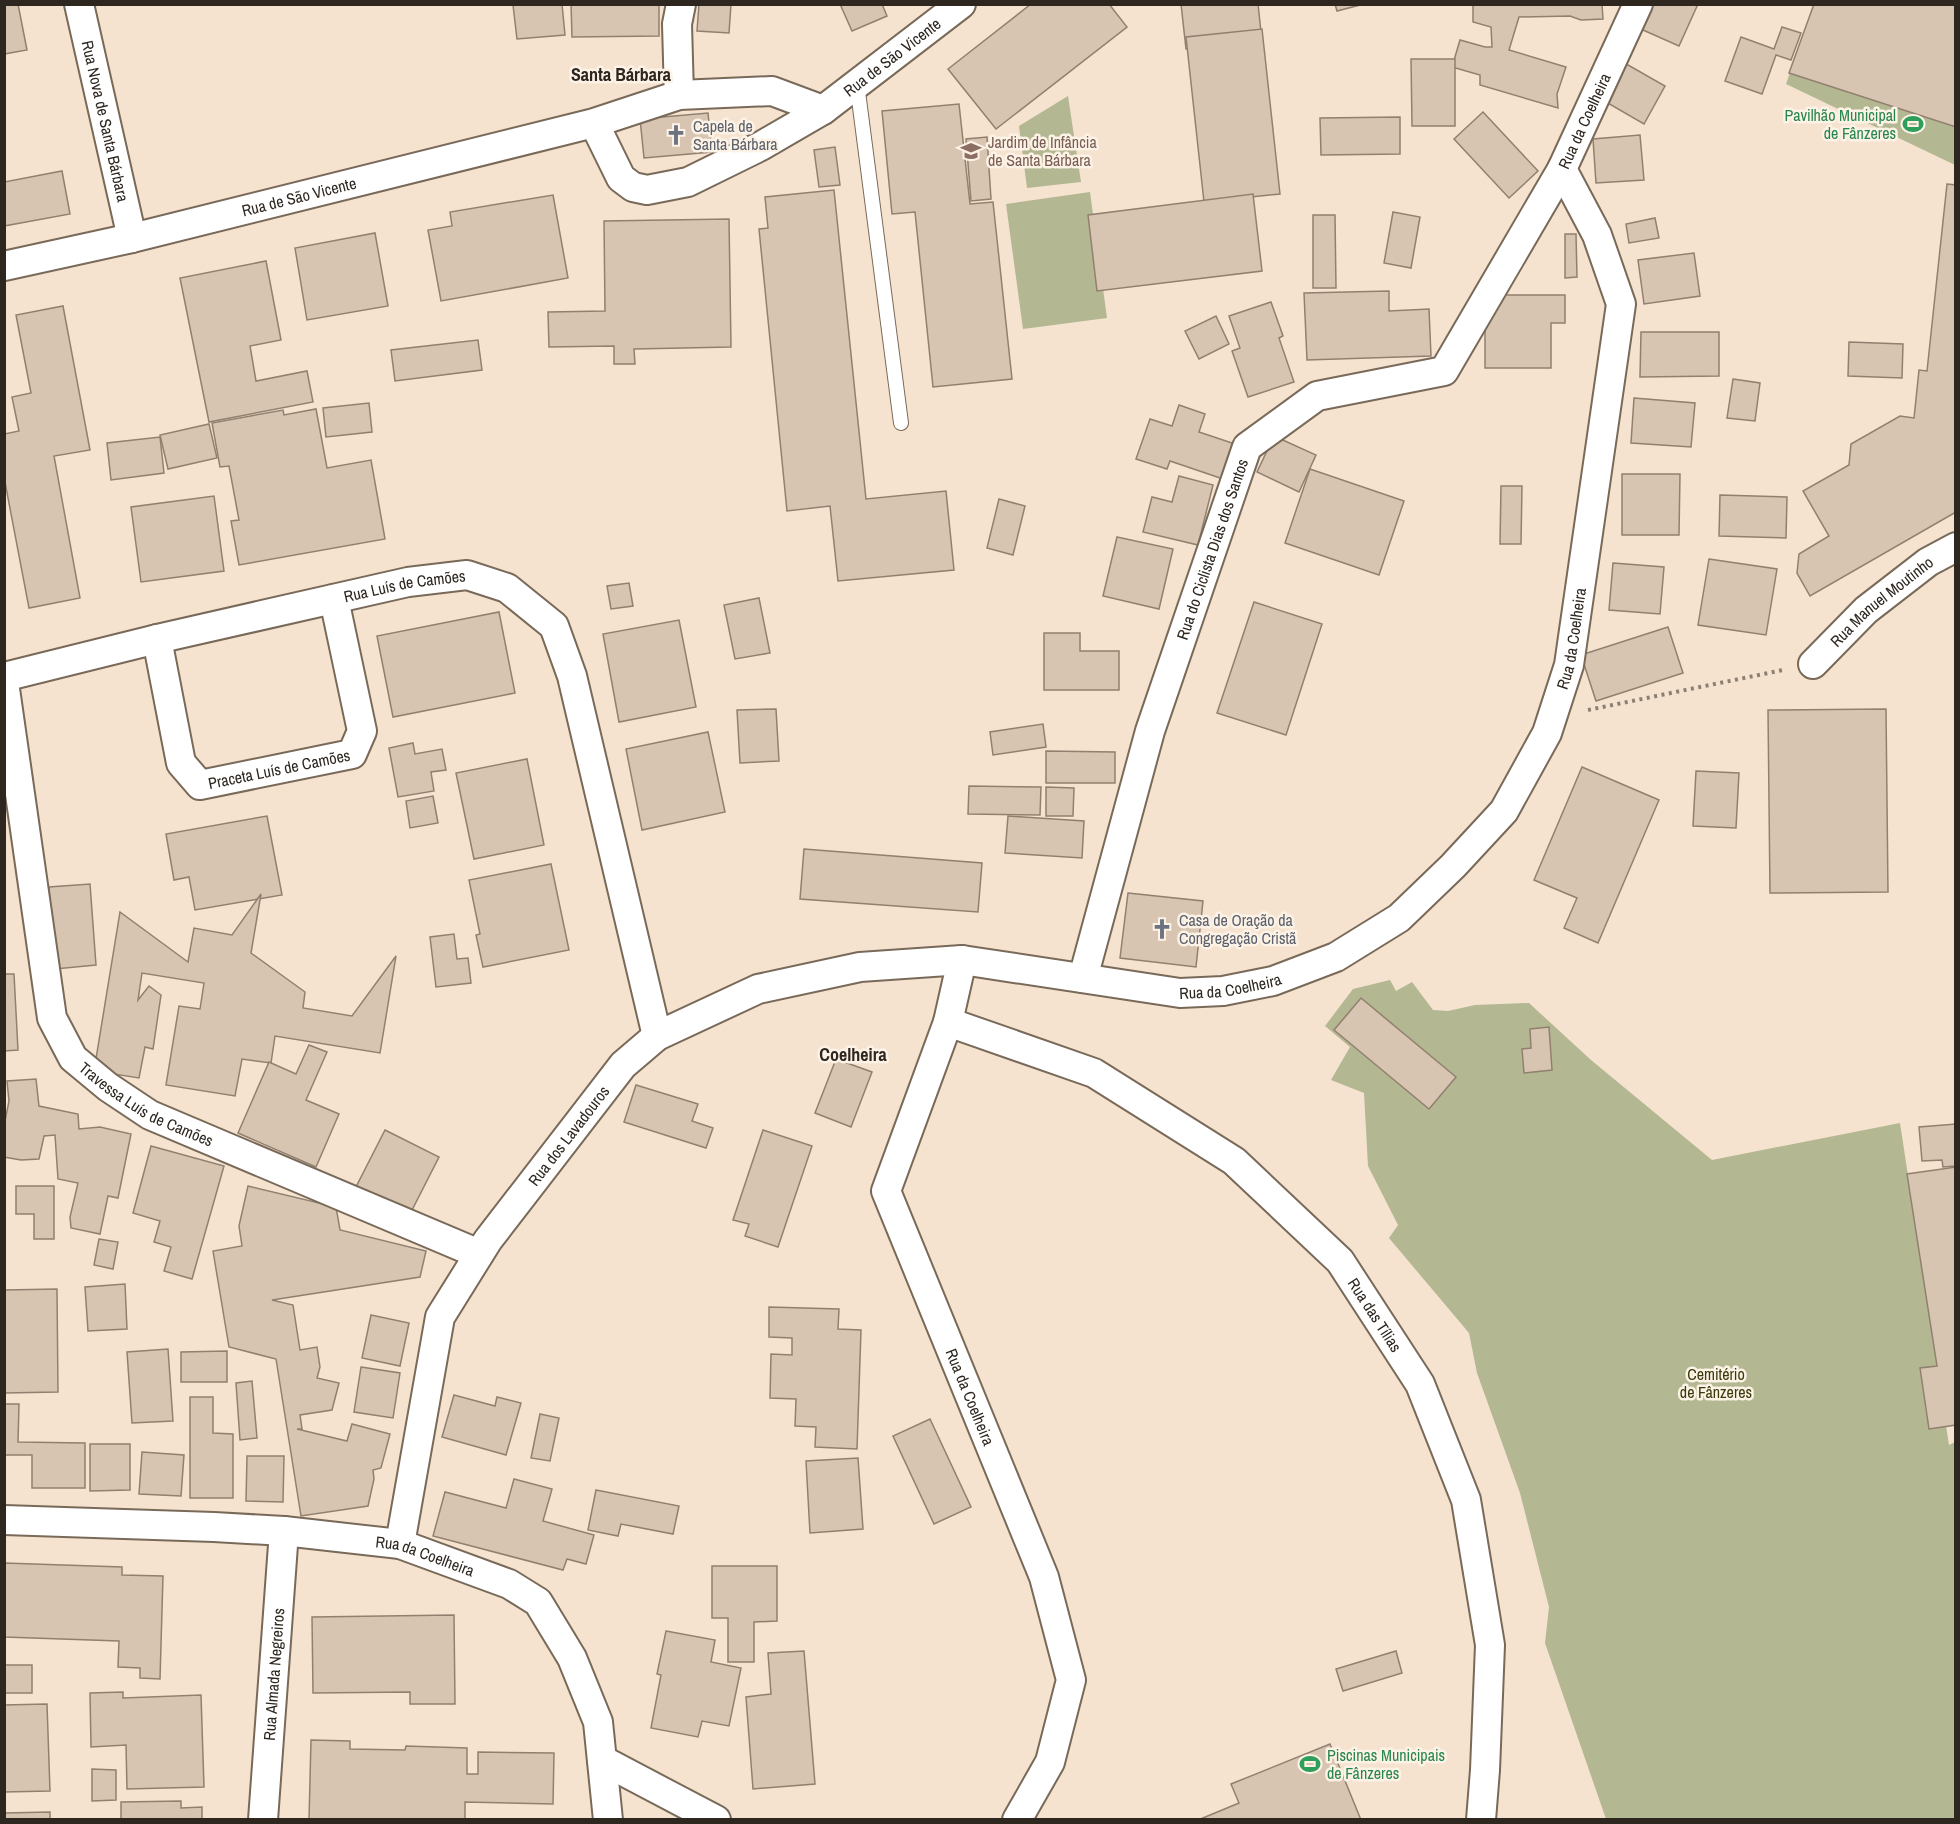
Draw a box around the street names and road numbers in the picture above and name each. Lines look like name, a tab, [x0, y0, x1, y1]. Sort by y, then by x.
street label: Rua de São Vicente	[839, 13, 945, 101]
street label: Rua Nova de Santa Bárbara	[77, 38, 135, 205]
street label: Rua da Coelheira	[1553, 69, 1616, 172]
street label: Rua de São Vicente	[239, 172, 358, 221]
street label: Rua do Ciclista Dias dos Santos	[1171, 456, 1253, 643]
street label: Rua Manuel Moutinho	[1825, 551, 1938, 651]
street label: Rua Luís de Camões	[341, 564, 467, 607]
street label: Rua da Coelheira	[1551, 586, 1591, 692]
street label: Praceta Luís de Camões	[206, 744, 352, 794]
street label: Rua da Coelheira	[1179, 968, 1285, 1004]
street label: Travessa Luís de Camões	[74, 1057, 217, 1152]
street label: Rua dos Lavadouros	[523, 1081, 614, 1190]
street label: Rua das Tílias	[1343, 1274, 1407, 1356]
street label: Rua da Coelheira	[941, 1345, 1000, 1449]
street label: Rua da Coelheira	[375, 1530, 478, 1582]
street label: Rua Almada Negreiros	[258, 1607, 289, 1741]

